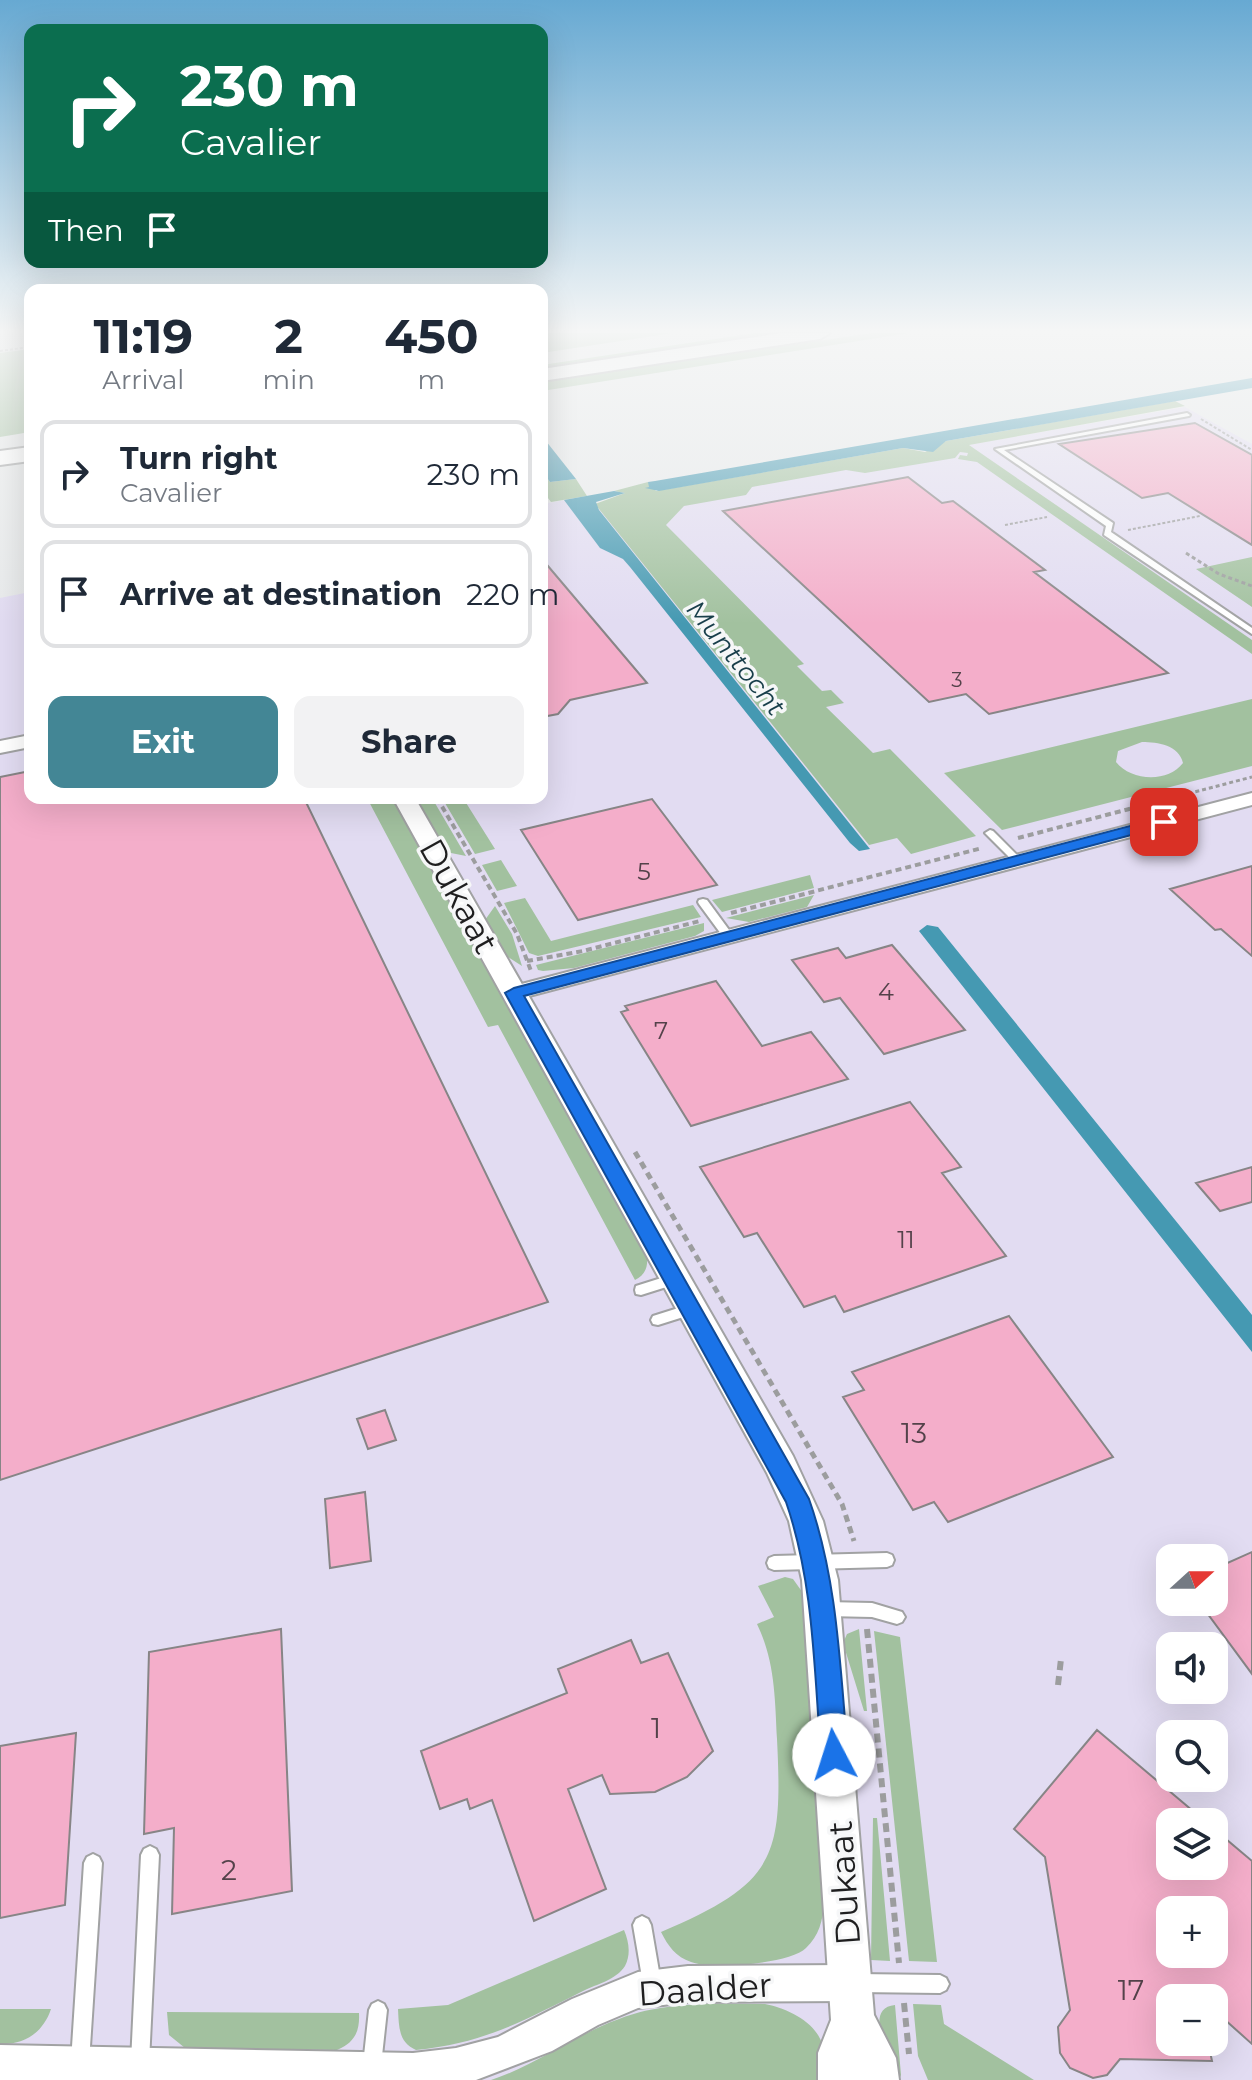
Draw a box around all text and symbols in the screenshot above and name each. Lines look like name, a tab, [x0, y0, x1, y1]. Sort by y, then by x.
text: 230 m	[180, 52, 359, 120]
icon: right	[48, 56, 152, 160]
text: Cavalier	[180, 120, 322, 164]
icon: arrive	[140, 208, 184, 252]
text: Then	[48, 212, 124, 249]
text: 11:19	[94, 307, 193, 365]
text: 2	[275, 307, 303, 365]
text: 450	[384, 307, 479, 365]
text: Arrival	[102, 364, 184, 396]
text: min	[263, 364, 315, 396]
text: m	[418, 364, 445, 396]
text: Turn right	[120, 440, 277, 477]
icon: right	[52, 452, 96, 496]
text: 230 m	[426, 456, 520, 493]
text: Cavalier	[120, 477, 222, 509]
icon: arrive	[52, 572, 96, 616]
text: Arrive at destination	[120, 576, 442, 613]
text: 220 m	[466, 576, 560, 613]
water label: Munttocht	[680, 594, 792, 722]
house number: 3	[951, 668, 963, 692]
button: Exit	[48, 696, 278, 788]
button: Share	[294, 696, 524, 788]
pin	[1130, 788, 1198, 856]
icon: arrive	[1142, 800, 1186, 844]
street label: Dukaat	[410, 831, 508, 961]
house number: 5	[637, 857, 651, 886]
house number: 4	[878, 977, 894, 1006]
house number: 7	[654, 1016, 668, 1045]
house number: 11	[897, 1225, 915, 1254]
house number: 13	[901, 1416, 927, 1450]
north arrow	[1156, 1544, 1228, 1616]
map controls	[1156, 1544, 1228, 2056]
button: sound	[1156, 1632, 1228, 1704]
house number: 1	[651, 1711, 661, 1745]
position arrow	[792, 1713, 876, 1797]
button: search	[1156, 1720, 1228, 1792]
button: layers	[1156, 1808, 1228, 1880]
street label: Dukaat	[819, 1819, 869, 1947]
house number: 2	[221, 1853, 237, 1887]
button: +	[1156, 1896, 1228, 1968]
street label: Daalder	[636, 1963, 774, 2015]
house number: 17	[1118, 1973, 1144, 2007]
button: −	[1156, 1984, 1228, 2056]

